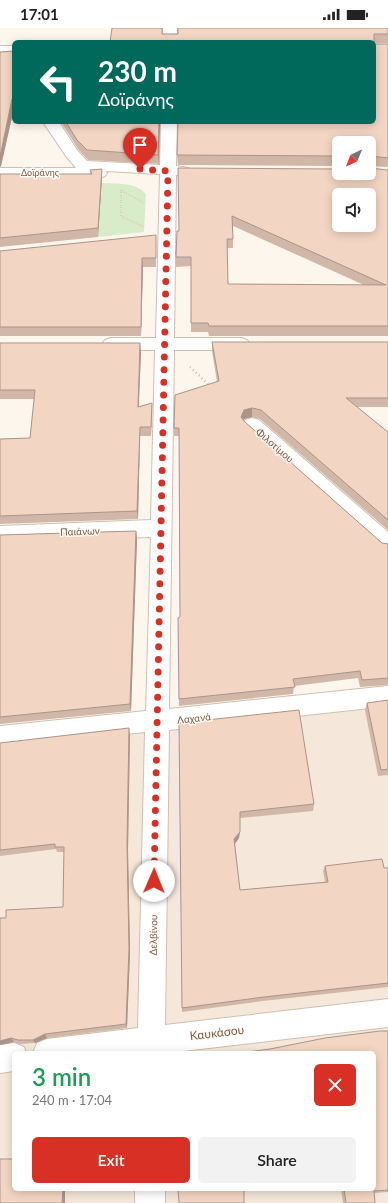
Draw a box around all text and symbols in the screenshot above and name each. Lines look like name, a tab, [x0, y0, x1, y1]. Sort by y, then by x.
text: 17:01	[20, 5, 59, 23]
text: 230 m	[98, 54, 177, 88]
icon: left	[32, 56, 84, 108]
text: Δοϊράνης	[98, 88, 174, 110]
pin	[123, 128, 157, 169]
icon: arrive	[129, 134, 151, 156]
north arrow	[332, 136, 376, 180]
map controls	[332, 136, 376, 232]
street label: Δοϊράνης	[21, 167, 60, 178]
button: sound	[332, 188, 376, 232]
street label: Φιλοτίμου	[254, 425, 296, 465]
street label: Παιάνων	[60, 524, 100, 538]
street label: Λαχανά	[176, 710, 212, 726]
position arrow	[133, 860, 175, 902]
street label: Δελβίνου	[147, 914, 159, 956]
street label: Καυκάσου	[189, 1022, 245, 1043]
text: 3 min	[32, 1062, 91, 1091]
button: close	[314, 1064, 356, 1106]
text: 240 m · 17:04	[32, 1092, 112, 1108]
button: Exit	[32, 1137, 190, 1183]
button: Share	[198, 1137, 356, 1183]

